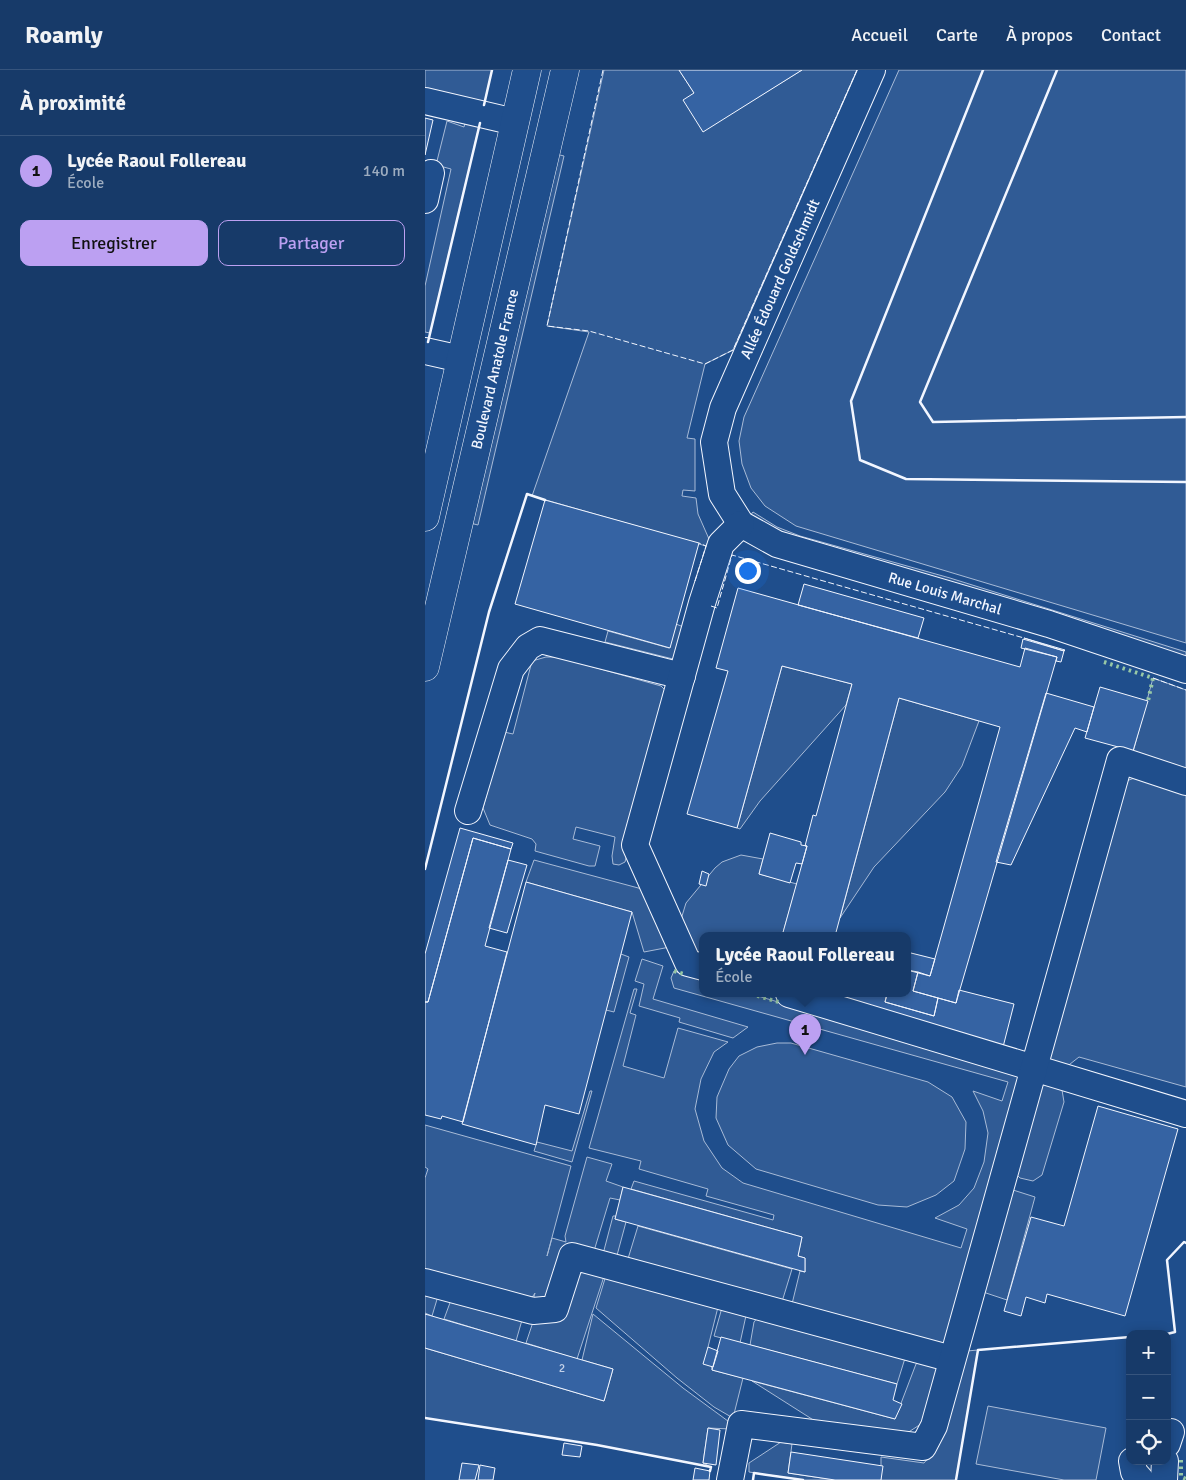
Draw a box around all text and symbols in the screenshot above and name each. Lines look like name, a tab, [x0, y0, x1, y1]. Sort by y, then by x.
text: Roamly	[25, 20, 103, 50]
text: Accueil	[851, 24, 908, 46]
text: Carte	[936, 24, 978, 46]
text: À propos	[1006, 24, 1073, 46]
text: Contact	[1101, 24, 1161, 46]
text: À proximité	[20, 90, 126, 116]
text: Lycée Raoul Follereau	[67, 149, 247, 173]
text: 1	[32, 161, 40, 181]
text: 140 m	[363, 161, 405, 181]
text: École	[67, 173, 104, 193]
street label: Allée Édouard Goldschmidt	[736, 196, 823, 362]
button: Enregistrer	[20, 220, 208, 266]
button: Partager	[218, 220, 405, 266]
street label: Boulevard Anatole France	[467, 287, 522, 451]
your location	[735, 558, 761, 584]
street label: Rue Louis Marchal	[886, 568, 1004, 619]
popup	[699, 932, 911, 997]
text: Lycée Raoul Follereau	[715, 943, 895, 967]
text: École	[715, 967, 752, 987]
pin: 1	[789, 1014, 821, 1055]
map controls	[1126, 1330, 1171, 1465]
button: +	[1126, 1330, 1171, 1375]
house number: 2	[559, 1361, 565, 1376]
button: −	[1126, 1375, 1171, 1420]
button: locate	[1126, 1420, 1171, 1465]

